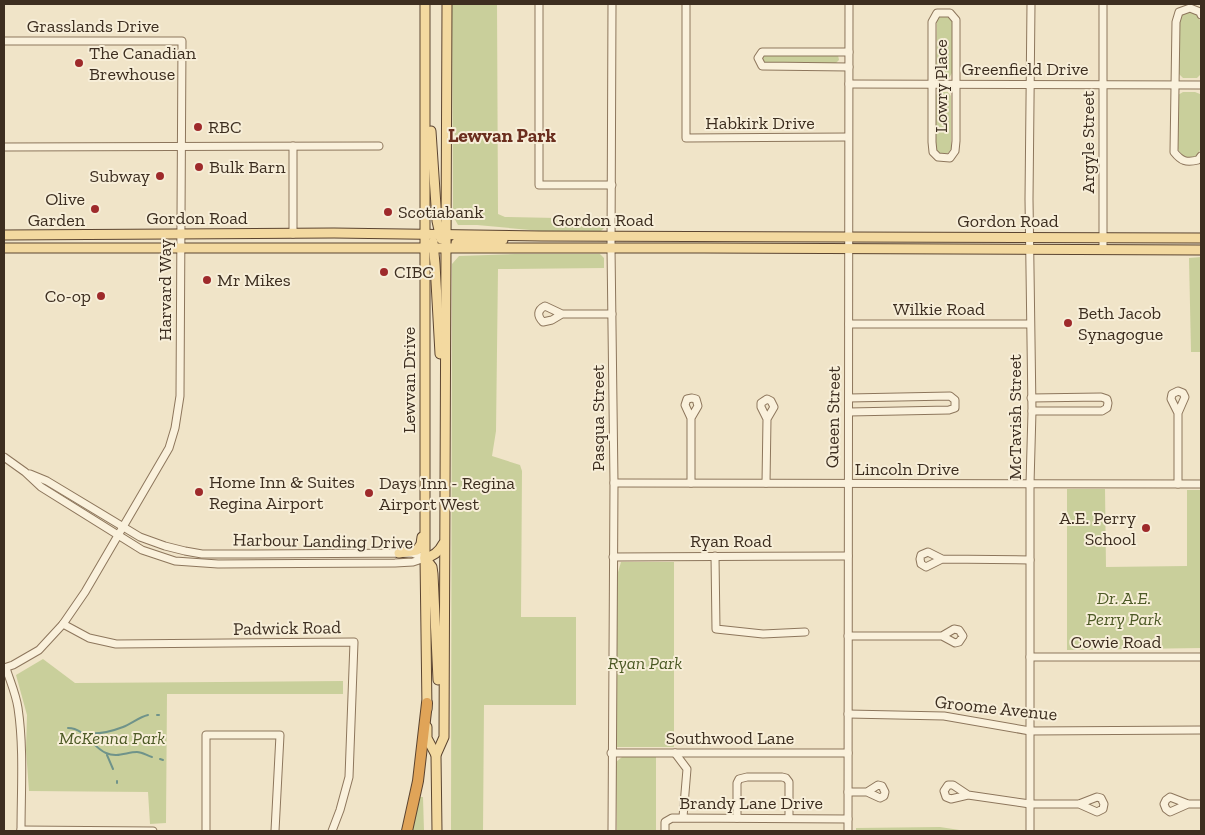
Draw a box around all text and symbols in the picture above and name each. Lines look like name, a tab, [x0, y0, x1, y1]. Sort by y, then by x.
street label: Grasslands Drive	[27, 15, 159, 37]
street label: Lowry Place	[930, 39, 952, 133]
place label: The Canadian Brewhouse	[89, 42, 197, 85]
marker: The Canadian Brewhouse	[73, 57, 85, 69]
street label: Greenfield Drive	[961, 58, 1089, 80]
street label: Argyle Street	[1077, 90, 1099, 193]
street label: Habkirk Drive	[705, 112, 815, 134]
place label: RBC	[208, 116, 242, 138]
marker: RBC	[192, 121, 204, 133]
district label: Lewvan Park	[448, 124, 556, 147]
place label: Bulk Barn	[209, 156, 286, 178]
marker: Bulk Barn	[193, 161, 205, 173]
place label: Subway	[90, 165, 151, 187]
marker: Subway	[154, 170, 166, 182]
place label: Olive Garden	[28, 188, 86, 231]
place label: Scotiabank	[398, 201, 484, 223]
marker: Olive Garden	[89, 203, 101, 215]
marker: Scotiabank	[382, 206, 394, 218]
street label: Gordon Road	[146, 207, 248, 229]
street label: Gordon Road	[552, 209, 654, 231]
street label: Gordon Road	[957, 210, 1059, 232]
street label: Harvard Way	[154, 238, 176, 341]
place label: CIBC	[394, 261, 434, 283]
marker: CIBC	[378, 266, 390, 278]
place label: Mr Mikes	[217, 269, 291, 291]
marker: Mr Mikes	[201, 274, 213, 286]
place label: Co-op	[45, 285, 91, 307]
marker: Co-op	[95, 290, 107, 302]
street label: Wilkie Road	[893, 298, 985, 320]
place label: Beth Jacob Synagogue	[1078, 302, 1163, 345]
marker: Beth Jacob Synagogue	[1062, 317, 1074, 329]
street label: Lewvan Drive	[398, 327, 420, 433]
street label: McTavish Street	[1004, 354, 1026, 480]
street label: Pasqua Street	[587, 364, 609, 471]
street label: Queen Street	[821, 365, 845, 468]
street label: Lincoln Drive	[855, 458, 959, 480]
place label: Home Inn & Suites Regina Airport	[209, 471, 355, 514]
place label: Days Inn - Regina Airport West	[379, 472, 515, 515]
marker: Home Inn & Suites Regina Airport	[193, 486, 205, 498]
marker: Days Inn - Regina Airport West	[363, 487, 375, 499]
place label: A.E. Perry School	[1059, 507, 1137, 550]
marker: A.E. Perry School	[1140, 522, 1152, 534]
street label: Harbour Landing Drive	[233, 528, 413, 554]
street label: Ryan Road	[690, 530, 772, 552]
park label: Dr. A.E. Perry Park	[1086, 587, 1162, 630]
street label: Padwick Road	[233, 616, 341, 640]
street label: Cowie Road	[1071, 631, 1161, 653]
park label: Ryan Park	[608, 652, 682, 674]
street label: Groome Avenue	[934, 691, 1058, 725]
park label: McKenna Park	[59, 727, 165, 749]
street label: Southwood Lane	[666, 727, 794, 749]
street label: Brandy Lane Drive	[679, 792, 823, 814]

